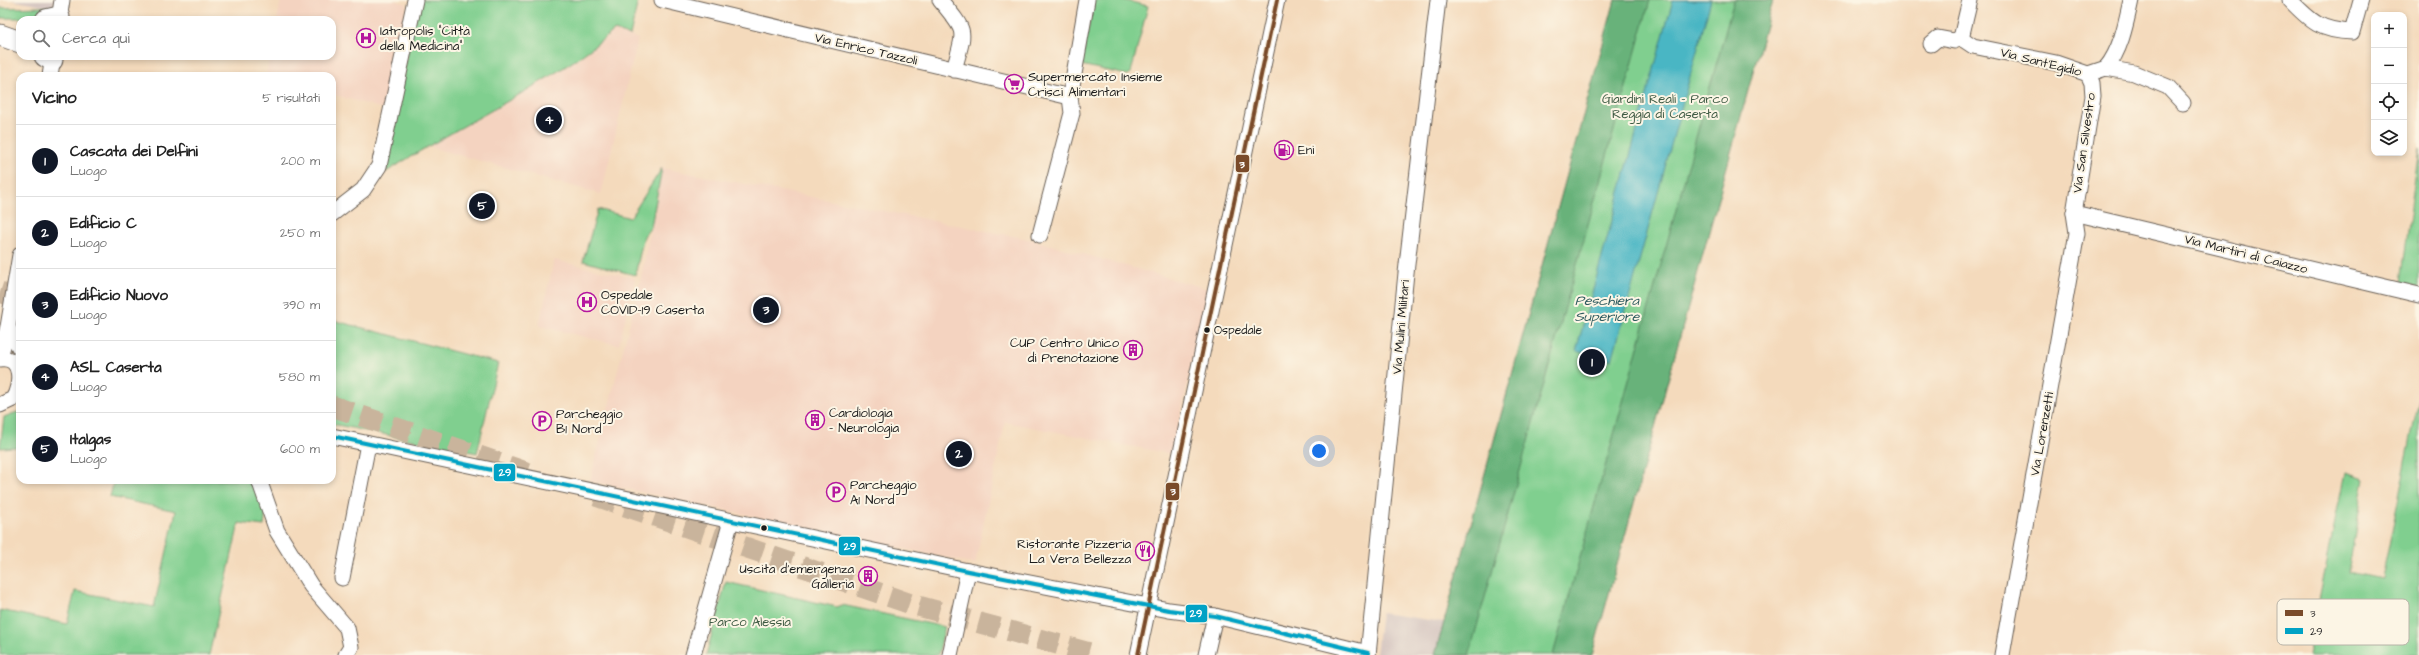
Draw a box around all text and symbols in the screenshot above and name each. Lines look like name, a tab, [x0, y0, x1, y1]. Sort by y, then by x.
map controls	[2371, 12, 2407, 156]
button: +	[2371, 12, 2407, 48]
search box	[16, 16, 336, 60]
place label: Iatropolis "Città della Medicina"	[380, 22, 470, 55]
icon: search	[30, 27, 52, 49]
hospital icon: Iatropolis "Città della Medicina"	[355, 27, 377, 49]
text: Cerca qui	[62, 28, 130, 49]
street label: Via Enrico Tazzoli	[813, 28, 919, 70]
street label: Via Sant'Egidio	[1998, 43, 2084, 82]
button: −	[2371, 48, 2407, 84]
place label: Supermercato Insieme Crisci Alimentari	[1028, 68, 1162, 101]
supermarket icon: Supermercato Insieme Crisci Alimentari	[1003, 73, 1025, 95]
button: locate	[2371, 84, 2407, 120]
text: Vicino	[32, 86, 77, 110]
text: 5 risultati	[262, 89, 320, 107]
park label: Giardini Reali - Parco Reggia di Caserta	[1602, 90, 1729, 124]
street label: Via San Silvestro	[2068, 91, 2100, 194]
pin: 4	[536, 105, 562, 135]
button: layers	[2371, 120, 2407, 156]
fuel station icon: Eni	[1273, 139, 1295, 161]
text: Cascata dei Delfini	[70, 141, 198, 162]
place label: Eni	[1298, 141, 1314, 159]
text: 1	[44, 152, 46, 170]
text: 200 m	[281, 152, 320, 170]
line badge: 3	[1235, 154, 1250, 173]
text: 3	[1238, 157, 1245, 172]
text: Luogo	[70, 162, 107, 180]
pin: 5	[469, 191, 495, 221]
text: Edificio C	[70, 213, 137, 234]
text: 2	[41, 224, 49, 242]
text: 250 m	[280, 224, 320, 242]
street label: Via Martiri di Caiazzo	[2182, 230, 2310, 278]
text: Luogo	[70, 234, 107, 252]
street label: Via Mulini Militari	[1388, 279, 1414, 375]
text: Edificio Nuovo	[70, 285, 168, 306]
place label: Ospedale COVID-19 Caserta	[601, 286, 705, 319]
hospital icon: Ospedale COVID-19 Caserta	[576, 291, 598, 313]
water label: Peschiera Superiore	[1575, 291, 1641, 327]
pin: 3	[753, 295, 779, 325]
text: 3	[42, 296, 48, 314]
text: 390 m	[282, 296, 320, 314]
text: Luogo	[70, 306, 107, 324]
place label: Ospedale	[1214, 322, 1262, 339]
marker: Ospedale	[1202, 325, 1212, 335]
place label: CUP Centro Unico di Prenotazione	[1010, 334, 1120, 367]
building icon: CUP Centro Unico di Prenotazione	[1122, 339, 1144, 361]
pin: 1	[1579, 347, 1605, 377]
text: ASL Caserta	[70, 357, 162, 378]
text: 4	[41, 368, 49, 386]
text: 580 m	[279, 368, 320, 386]
text: Luogo	[70, 378, 107, 396]
street label: Via Lorenzetti	[2026, 391, 2058, 477]
place label: Cardiologia - Neurologia	[829, 404, 900, 438]
place label: Parcheggio B1 Nord	[556, 405, 623, 438]
building icon: Cardiologia - Neurologia	[804, 409, 826, 431]
parking icon: Parcheggio B1 Nord	[531, 410, 553, 432]
text: Italgas	[70, 429, 111, 450]
pin: 2	[946, 439, 972, 469]
text: 5	[40, 440, 50, 458]
text: 600 m	[280, 440, 320, 458]
your location	[1309, 441, 1329, 461]
text: Luogo	[70, 450, 107, 468]
line badge: 29	[493, 463, 516, 482]
text: 29	[498, 465, 511, 480]
place label: Parcheggio A1 Nord	[850, 476, 917, 509]
parking icon: Parcheggio A1 Nord	[825, 481, 847, 503]
line badge: 3	[1165, 482, 1180, 501]
text: 3	[1169, 484, 1176, 499]
unlabelled marker	[759, 523, 769, 533]
place label: Ristorante Pizzeria La Vera Bellezza	[1017, 535, 1131, 568]
line badge: 29	[838, 536, 861, 556]
text: 29	[843, 539, 856, 554]
restaurant icon: Ristorante Pizzeria La Vera Bellezza	[1134, 540, 1156, 562]
place label: Uscita d'emergenza Galleria	[739, 560, 854, 593]
building icon: Uscita d'emergenza Galleria	[857, 565, 879, 587]
legend	[2277, 599, 2409, 645]
line badge: 29	[1185, 604, 1208, 623]
text: 29	[1189, 606, 1202, 621]
text: 3	[2310, 606, 2316, 621]
park label: Parco Alessia	[709, 613, 791, 631]
text: 29	[2310, 624, 2323, 639]

